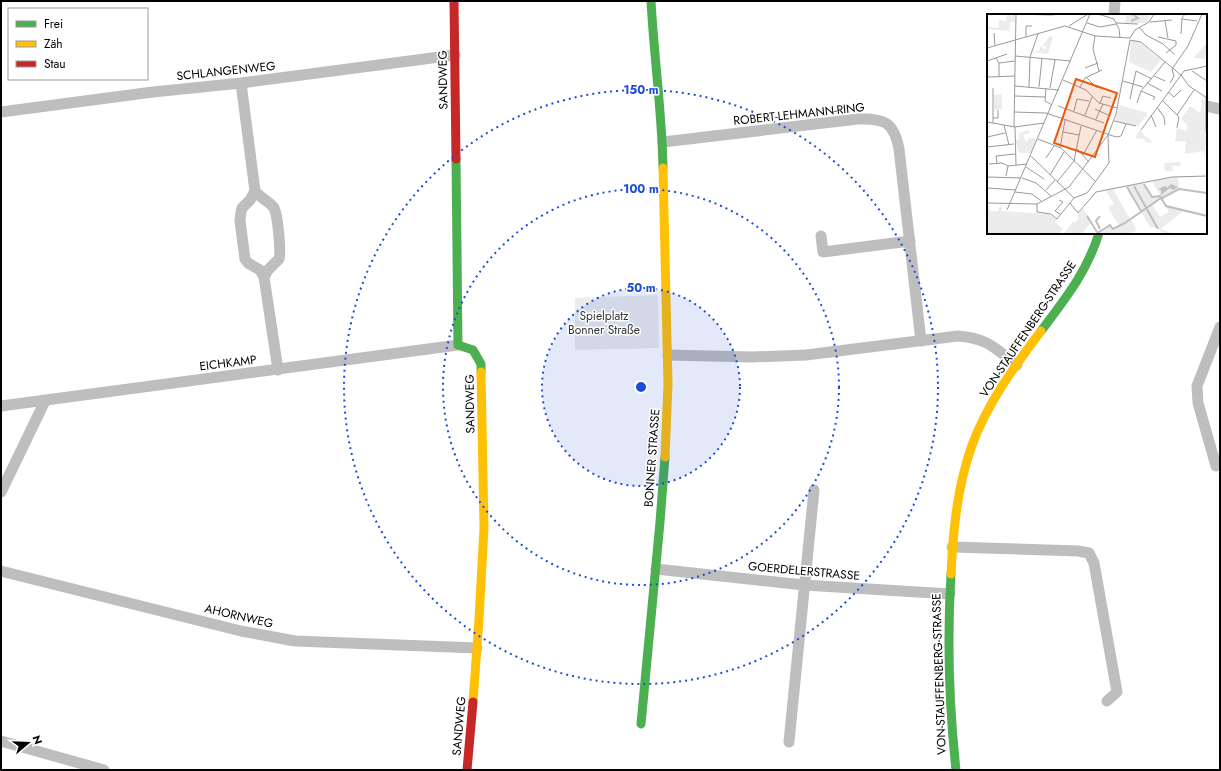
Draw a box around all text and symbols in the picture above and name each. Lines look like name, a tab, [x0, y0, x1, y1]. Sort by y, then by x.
legend	[8, 8, 148, 80]
inset map	[987, 14, 1207, 234]
text: Frei	[44, 15, 63, 33]
text: Zäh	[44, 35, 63, 53]
street label: SANDWEG	[433, 50, 453, 110]
text: Stau	[44, 55, 66, 73]
street label: SCHLANGENWEG	[176, 57, 276, 85]
text: 150 m	[623, 81, 659, 99]
street label: ROBERT-LEHMANN-RING	[732, 98, 866, 130]
text: 100 m	[623, 180, 659, 198]
street label: VON-STAUFFENBERG-STRASSE	[975, 257, 1081, 401]
text: 50 m	[626, 279, 656, 297]
park label: Spielplatz Bonner Straße	[568, 307, 640, 339]
street label: EICHKAMP	[198, 351, 258, 375]
street label: SANDWEG	[460, 374, 480, 434]
centre of rings	[634, 380, 648, 394]
street label: BONNER STRASSE	[640, 408, 664, 508]
street label: GOERDELERSTRASSE	[747, 557, 861, 585]
street label: VON-STAUFFENBERG-STRASSE	[927, 593, 951, 755]
street label: AHORNWEG	[203, 599, 275, 633]
street label: SANDWEG	[447, 696, 471, 756]
north arrow	[8, 723, 48, 763]
text: N	[28, 733, 46, 746]

